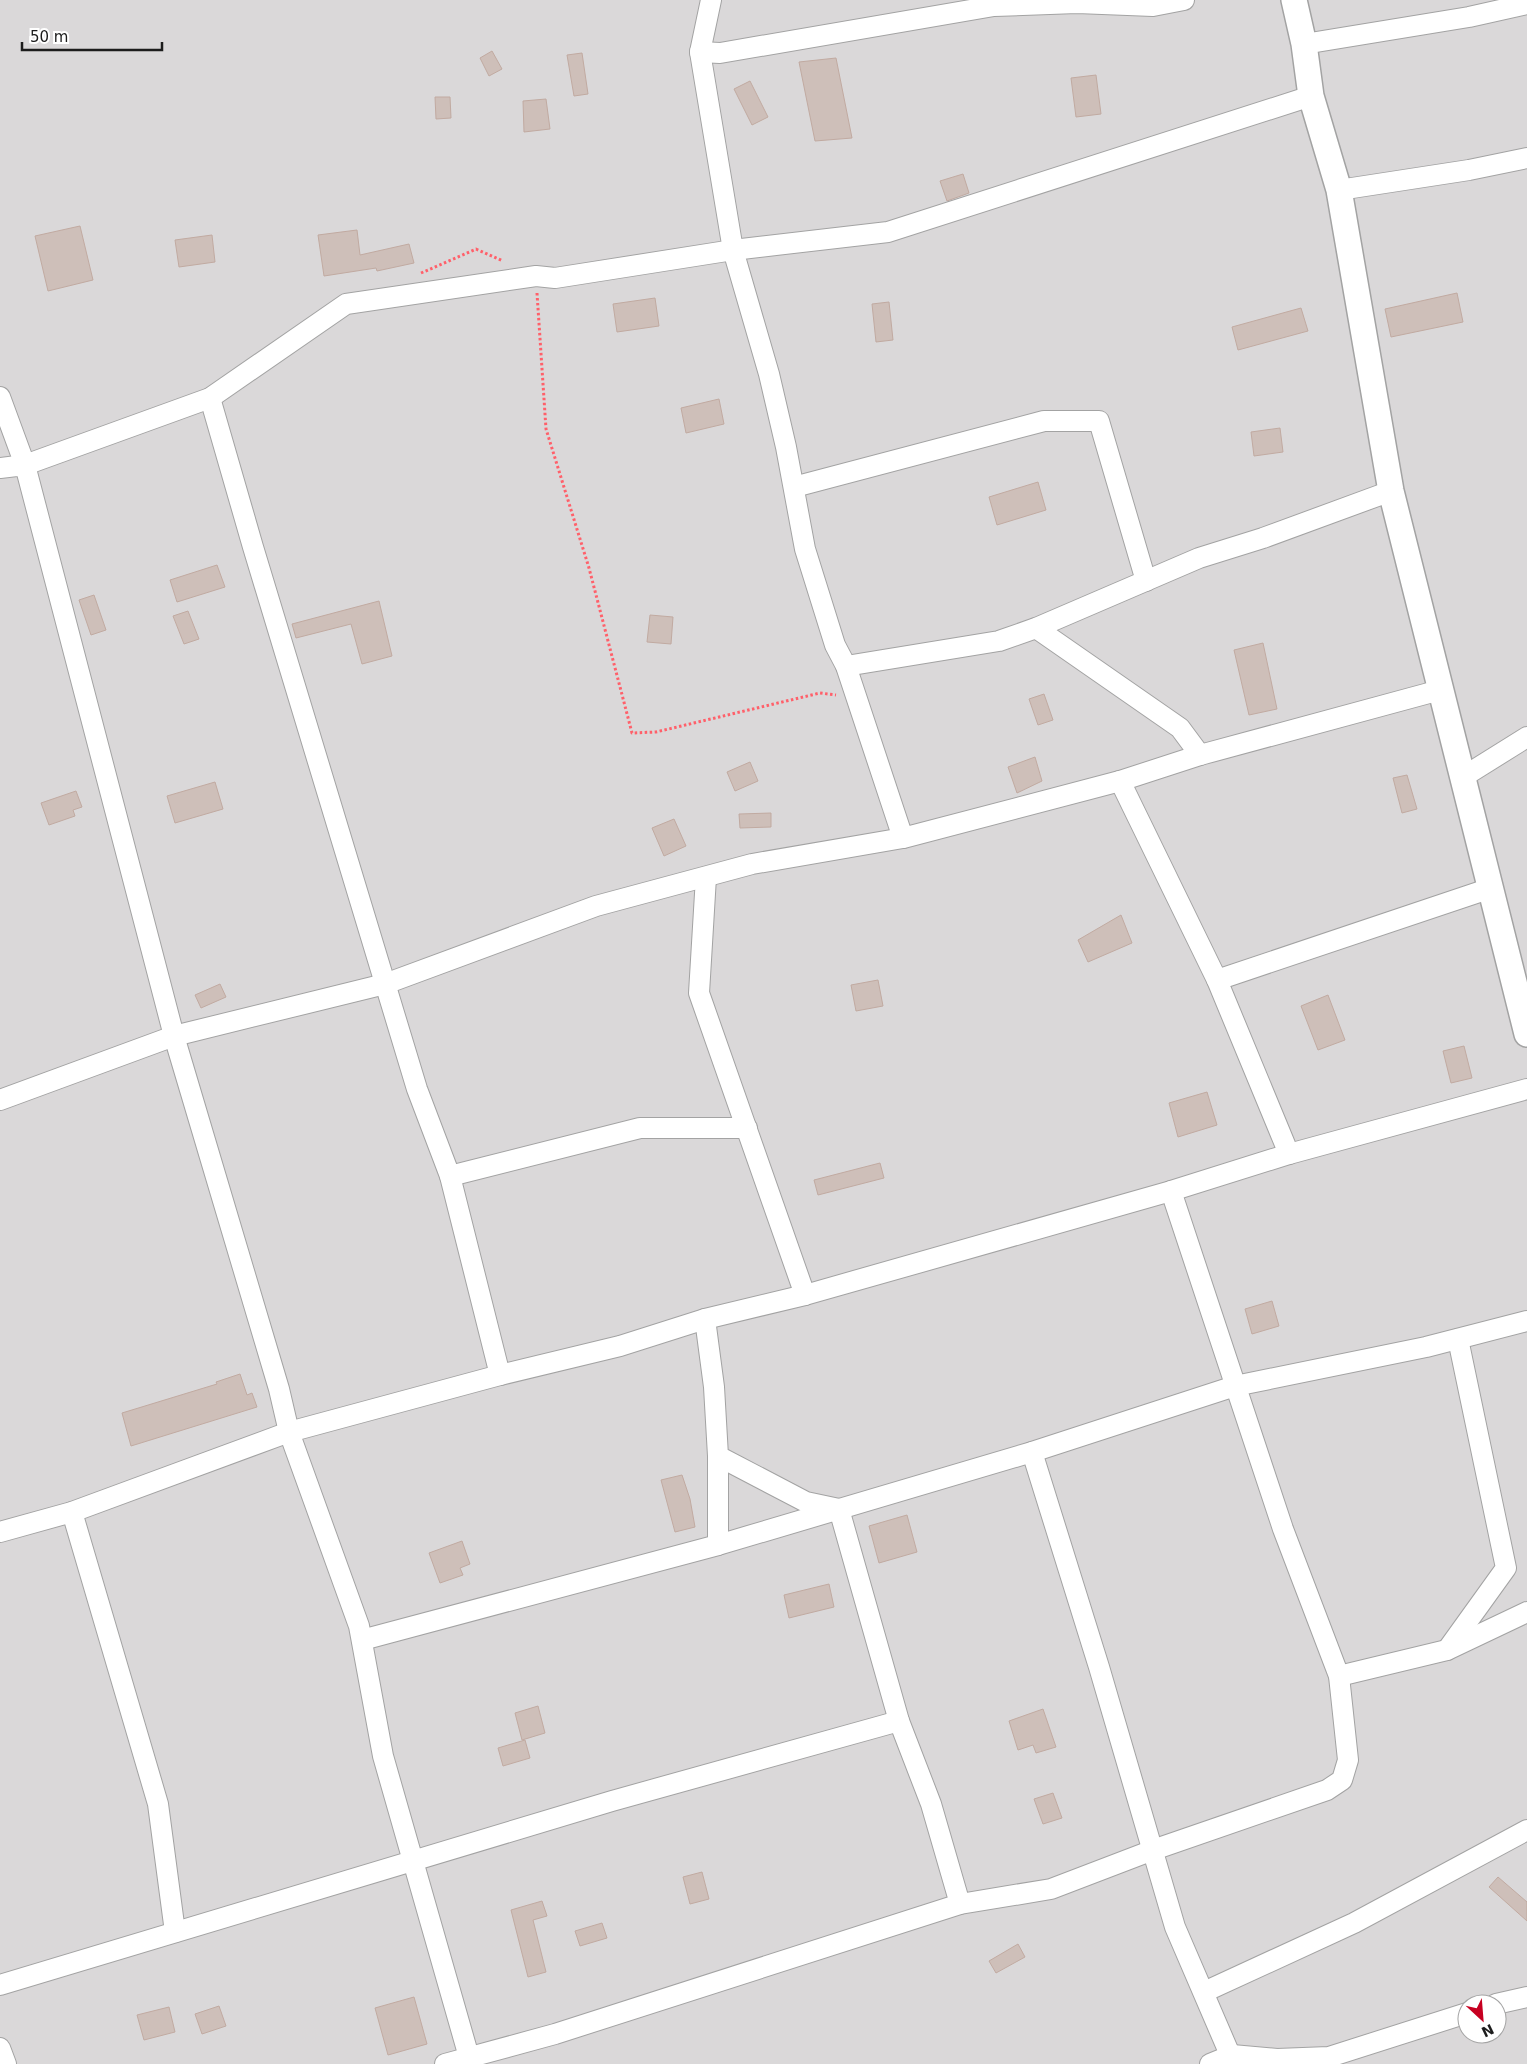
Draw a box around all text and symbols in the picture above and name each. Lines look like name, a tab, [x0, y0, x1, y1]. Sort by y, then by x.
scale bar	[22, 20, 162, 52]
text: 50 m	[30, 28, 68, 46]
north arrow	[1457, 1994, 1507, 2044]
text: N	[1479, 2021, 1496, 2040]

